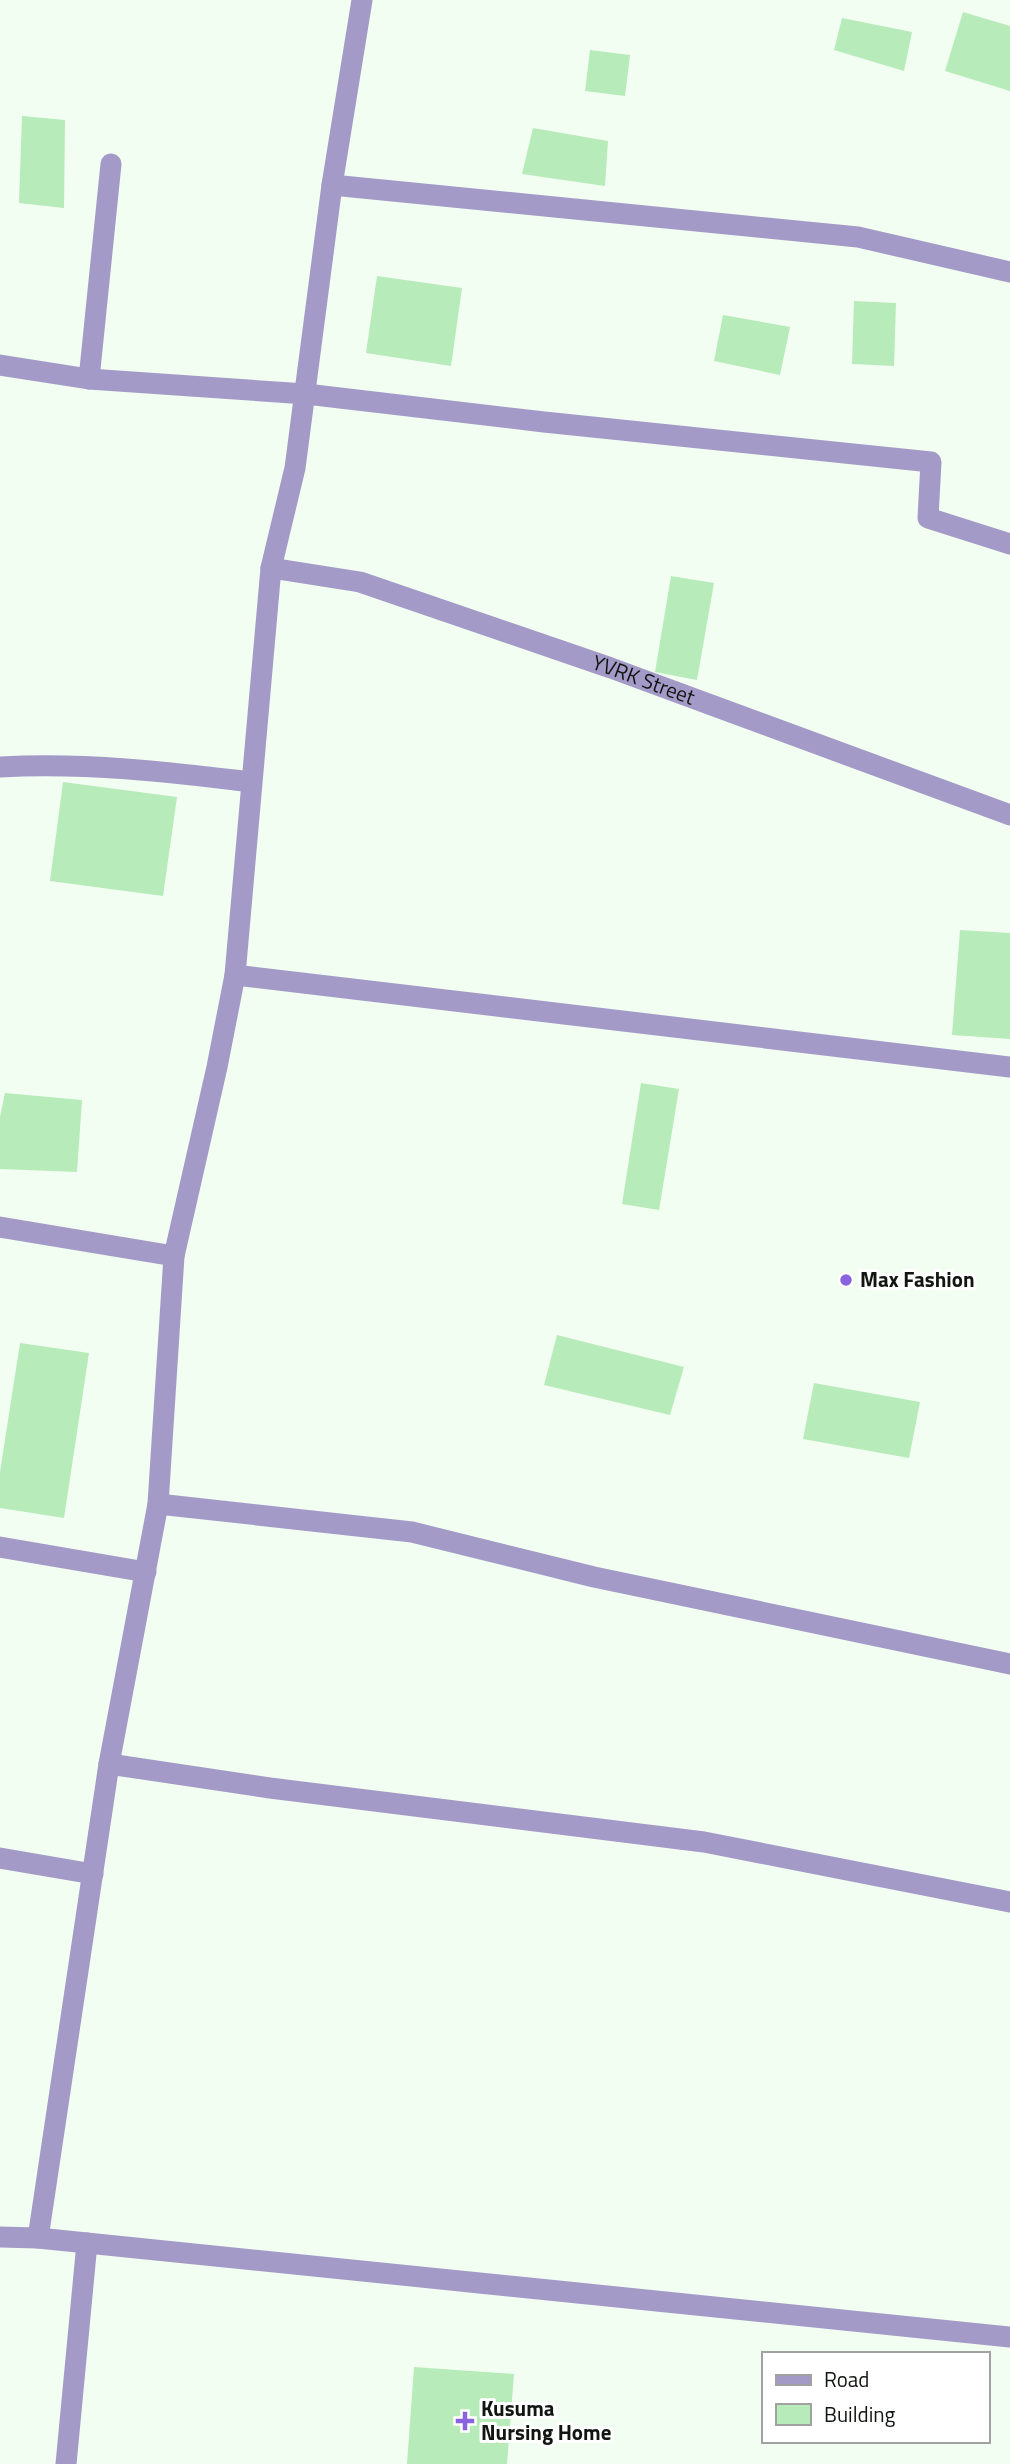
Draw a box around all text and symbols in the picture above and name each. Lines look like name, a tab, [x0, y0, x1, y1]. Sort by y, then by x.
street label: YVRK Street	[588, 646, 700, 713]
place label: Max Fashion	[860, 1263, 975, 1295]
marker: Max Fashion	[838, 1272, 854, 1288]
legend	[762, 2352, 989, 2443]
text: Road	[824, 2363, 869, 2395]
place label: Kusuma Nursing Home	[481, 2392, 611, 2448]
text: Building	[824, 2398, 896, 2430]
marker: Kusuma Nursing Home	[455, 2411, 475, 2431]

